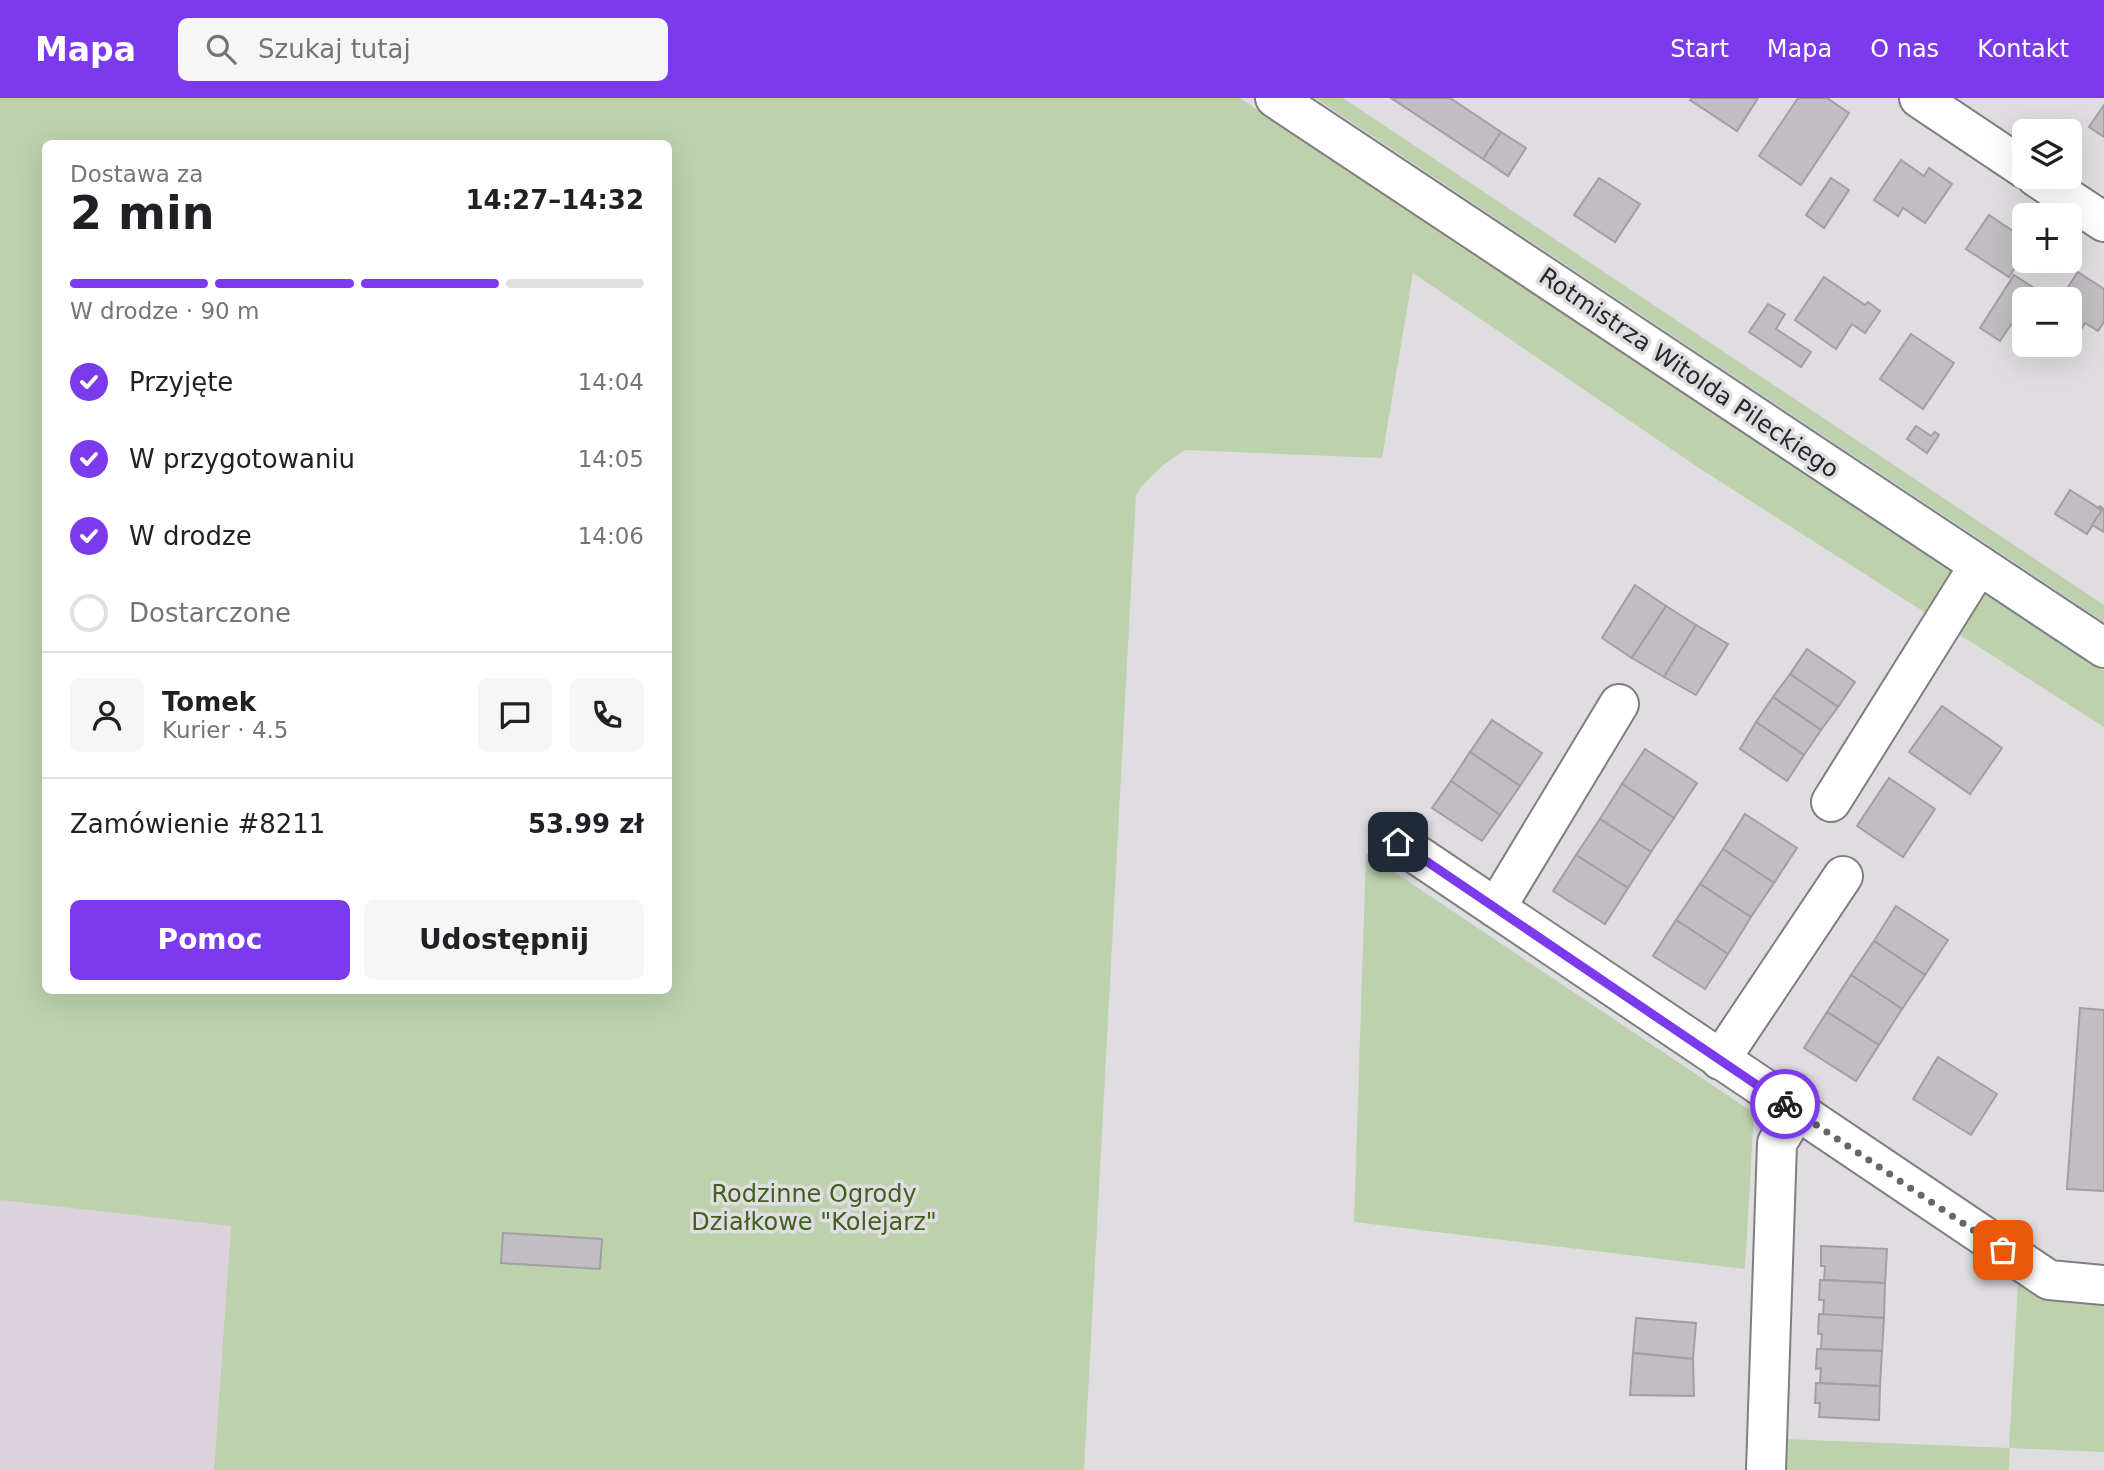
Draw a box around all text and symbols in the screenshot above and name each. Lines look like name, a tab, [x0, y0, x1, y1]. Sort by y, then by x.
search box	[178, 18, 668, 81]
text: Mapa	[35, 30, 136, 69]
icon: search	[202, 30, 240, 68]
text: Szukaj tutaj	[258, 34, 411, 64]
text: Start	[1670, 35, 1729, 63]
text: Mapa	[1767, 35, 1832, 63]
text: O nas	[1870, 35, 1939, 63]
text: Kontakt	[1977, 35, 2069, 63]
map controls	[2012, 119, 2082, 357]
button: layers	[2012, 119, 2082, 189]
text: Dostawa za	[70, 161, 203, 187]
text: 14:27–14:32	[465, 185, 644, 215]
text: 2 min	[70, 186, 214, 240]
button: +	[2012, 203, 2082, 273]
street label: Rotmistrza Witolda Pileckiego	[1534, 262, 1844, 484]
button: −	[2012, 287, 2082, 357]
text: W drodze · 90 m	[70, 298, 259, 324]
icon: check	[70, 363, 108, 401]
text: Przyjęte	[129, 367, 233, 397]
text: 14:04	[578, 369, 644, 395]
icon: check	[70, 440, 108, 478]
text: W przygotowaniu	[129, 444, 355, 474]
text: 14:05	[578, 446, 644, 472]
icon: check	[70, 517, 108, 555]
text: W drodze	[129, 521, 252, 551]
text: 14:06	[578, 523, 644, 549]
text: Dostarczone	[129, 598, 291, 628]
button: person	[70, 678, 144, 752]
button: chat	[478, 678, 552, 752]
button: phone	[570, 678, 644, 752]
text: Tomek	[162, 687, 256, 717]
text: Kurier · 4.5	[162, 717, 288, 743]
text: Zamówienie #8211	[70, 809, 325, 839]
text: 53.99 zł	[528, 809, 644, 839]
pin	[1368, 812, 1428, 872]
icon: home	[1379, 823, 1417, 861]
button: Pomoc	[70, 900, 350, 980]
button: Udostępnij	[364, 900, 644, 980]
courier	[1750, 1069, 1820, 1139]
icon: bike	[1766, 1085, 1804, 1123]
park label: Rodzinne Ogrody Działkowe "Kolejarz"	[691, 1180, 937, 1236]
pin	[1973, 1220, 2033, 1280]
icon: bag	[1984, 1231, 2022, 1269]

